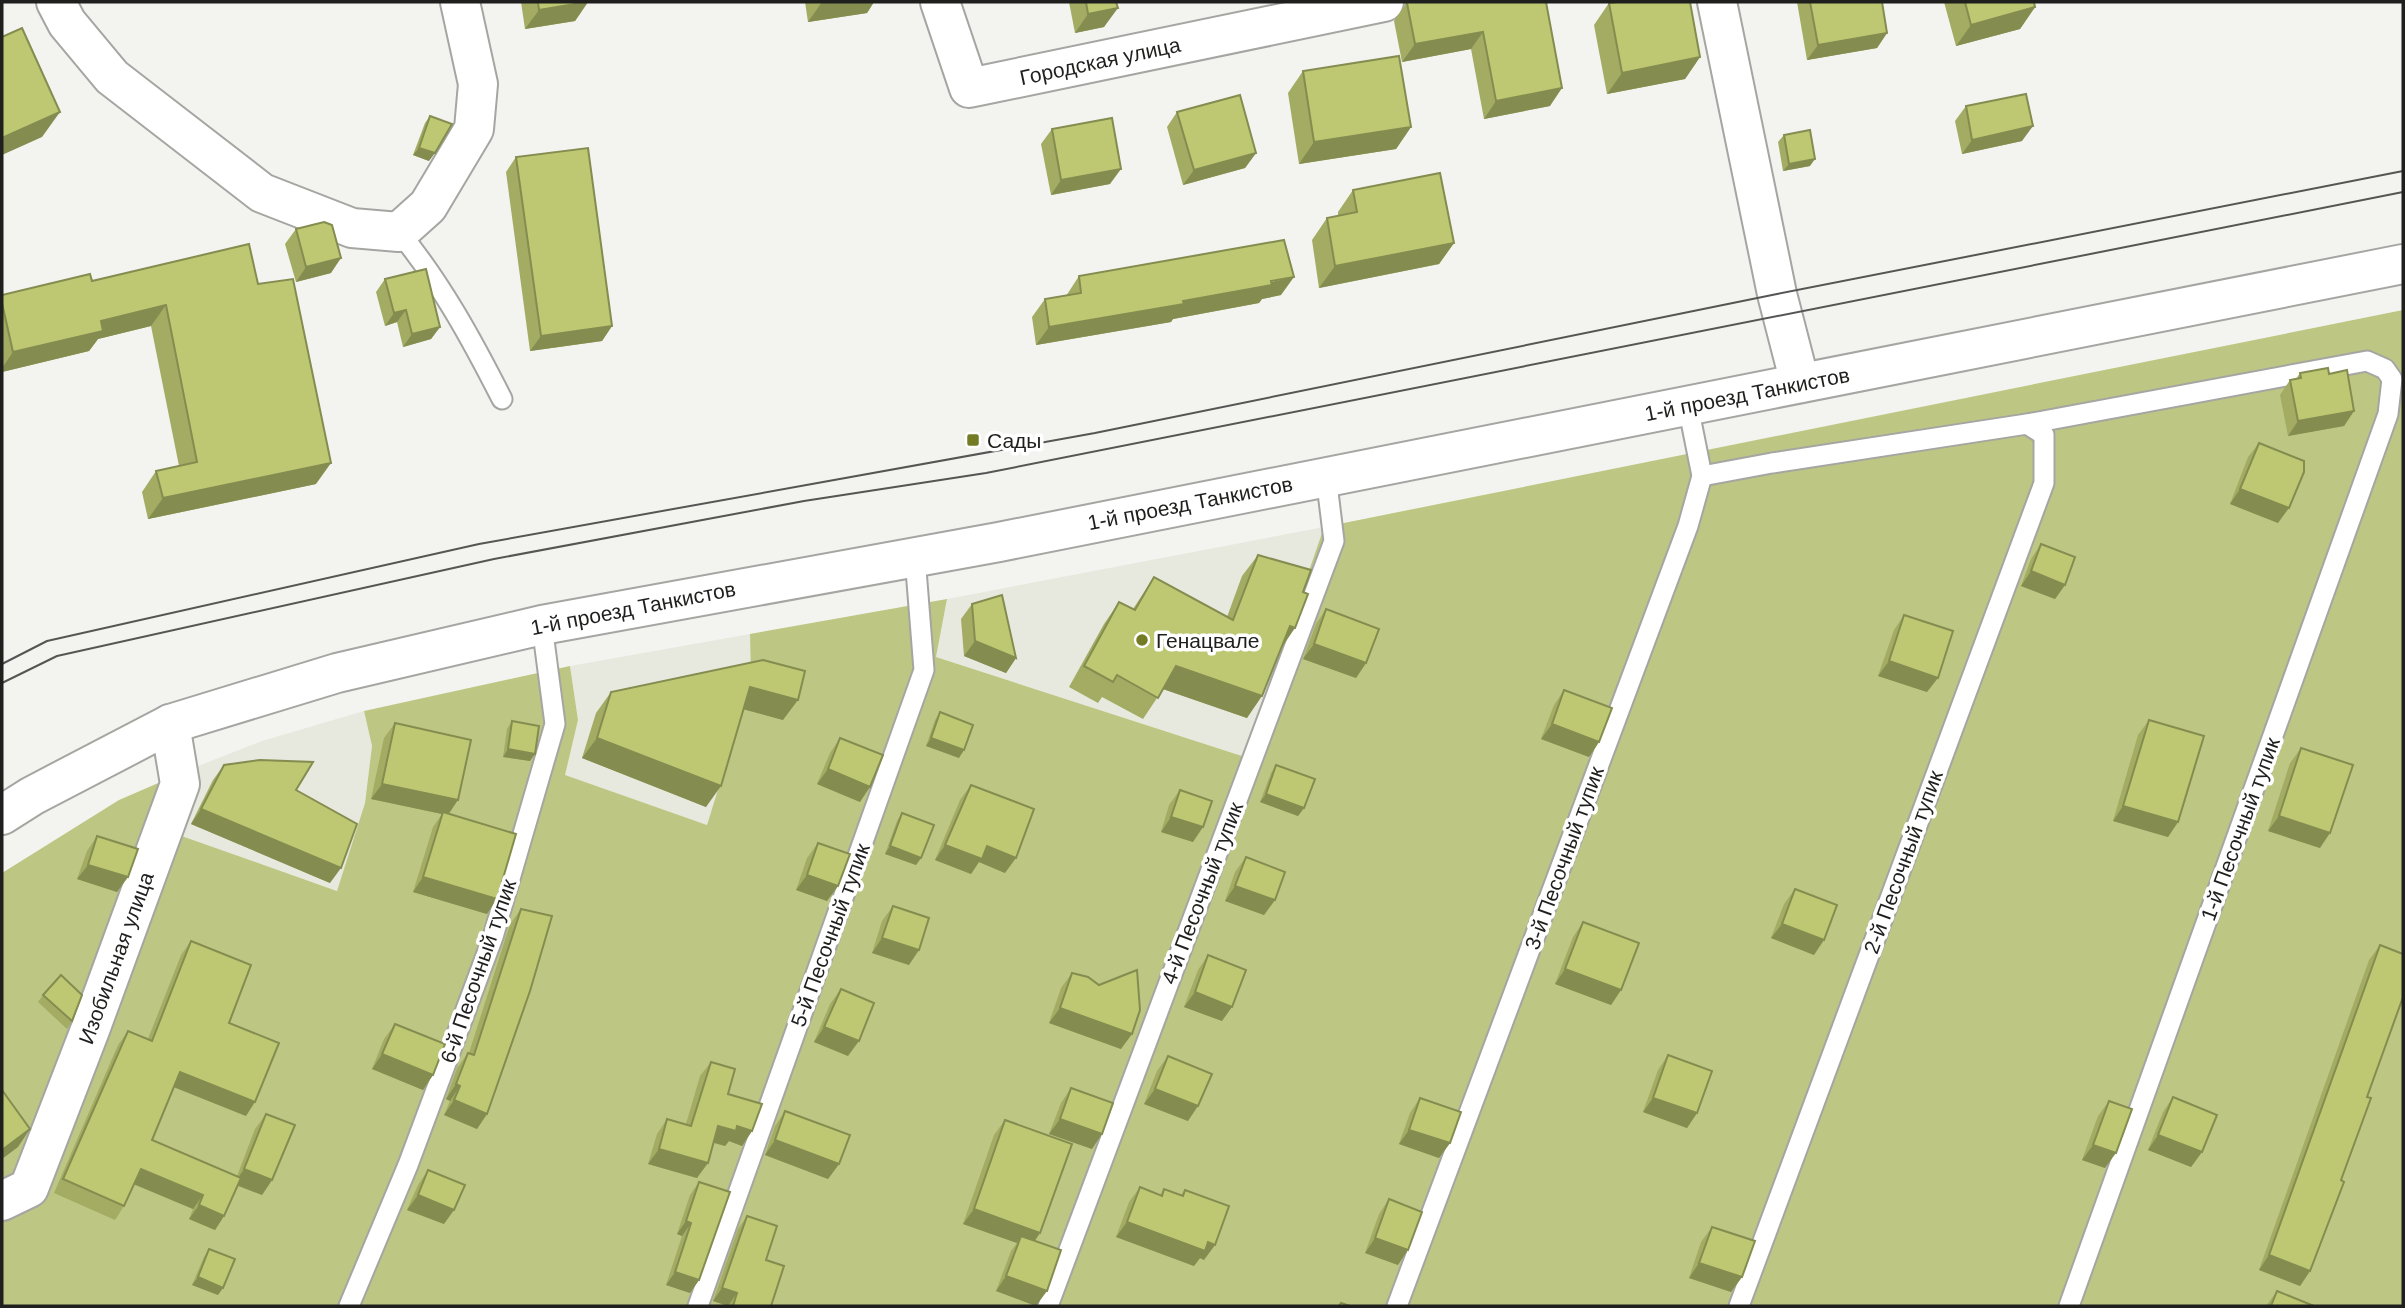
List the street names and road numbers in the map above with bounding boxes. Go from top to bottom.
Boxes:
street label: Городская улица [1018,33,1183,89]
street label: 1-й проезд Танкистов [1643,363,1851,425]
street label: 1-й проезд Танкистов [1086,472,1294,534]
street label: 1-й проезд Танкистов [529,577,737,639]
street label: 1-й Песочный тупик [2196,734,2284,924]
street label: 3-й Песочный тупик [1520,763,1608,953]
street label: 2-й Песочный тупик [1859,767,1947,957]
street label: 4-й Песочный тупик [1157,798,1248,987]
street label: 5-й Песочный тупик [786,840,874,1030]
street label: Изобильная улица [74,869,158,1047]
street label: 6-й Песочный тупик [436,875,521,1066]

